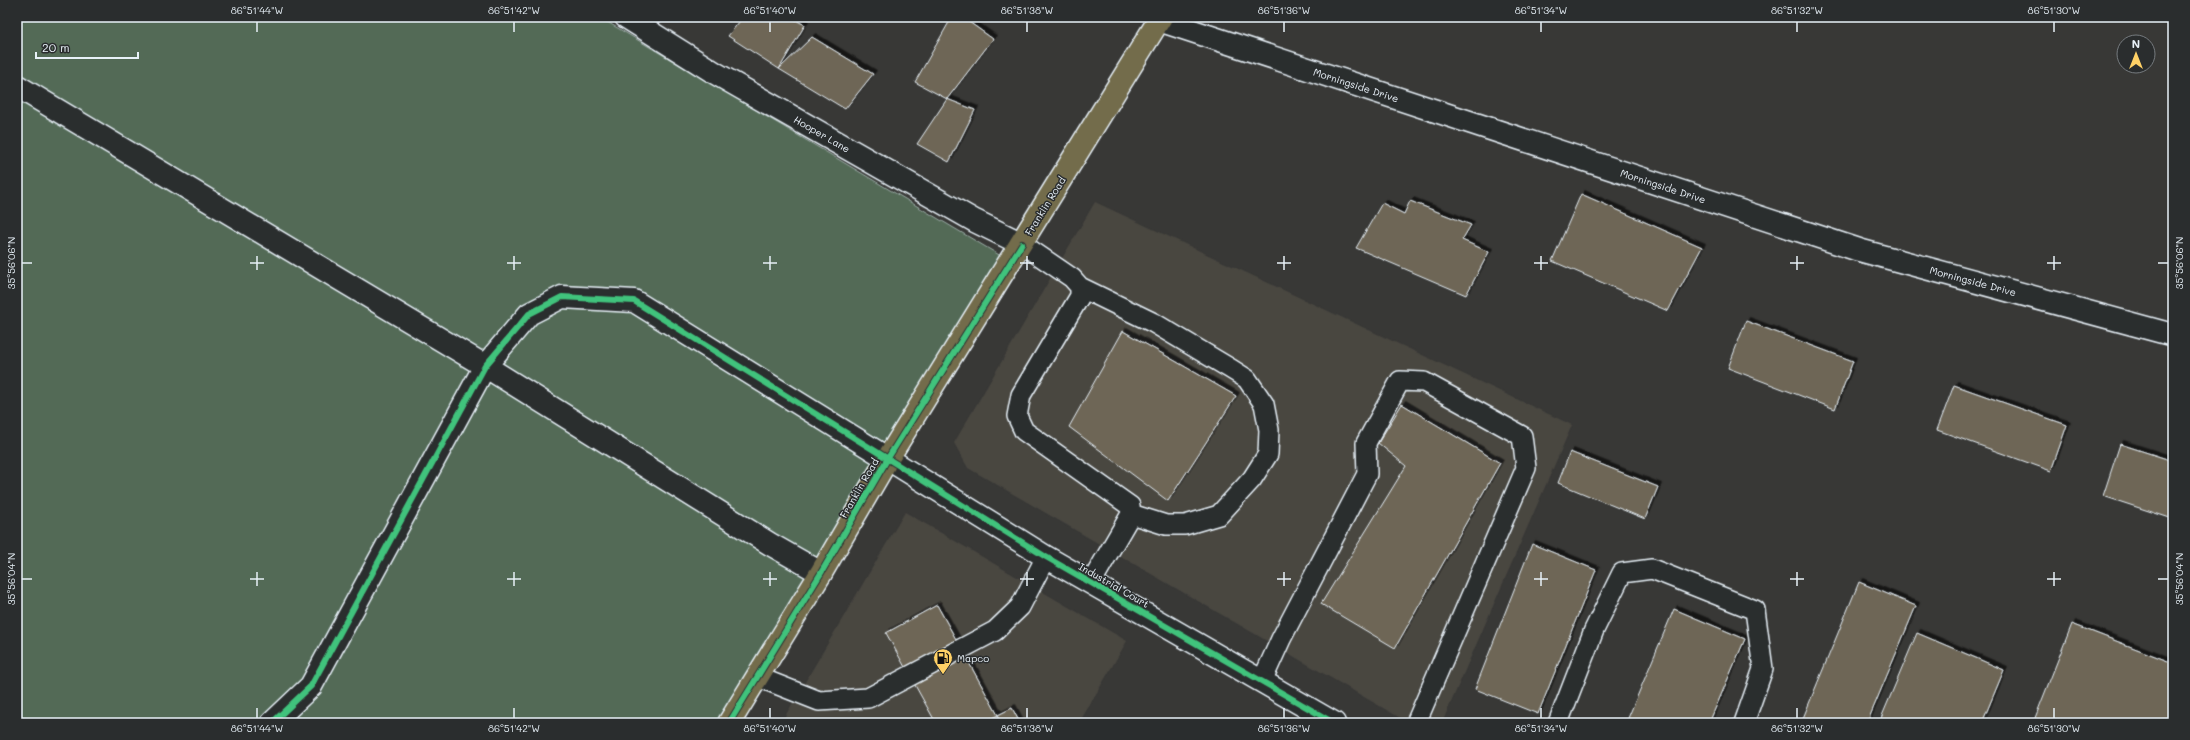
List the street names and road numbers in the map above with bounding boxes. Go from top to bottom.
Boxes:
street label: Morningside Drive [1312,65,1400,105]
street label: Hooper Lane [791,112,853,156]
street label: Morningside Drive [1619,166,1707,206]
street label: Franklin Road [1021,174,1069,238]
street label: Morningside Drive [1928,263,2018,299]
street label: Franklin Road [836,456,882,520]
street label: Industrial Court [1076,559,1152,611]

